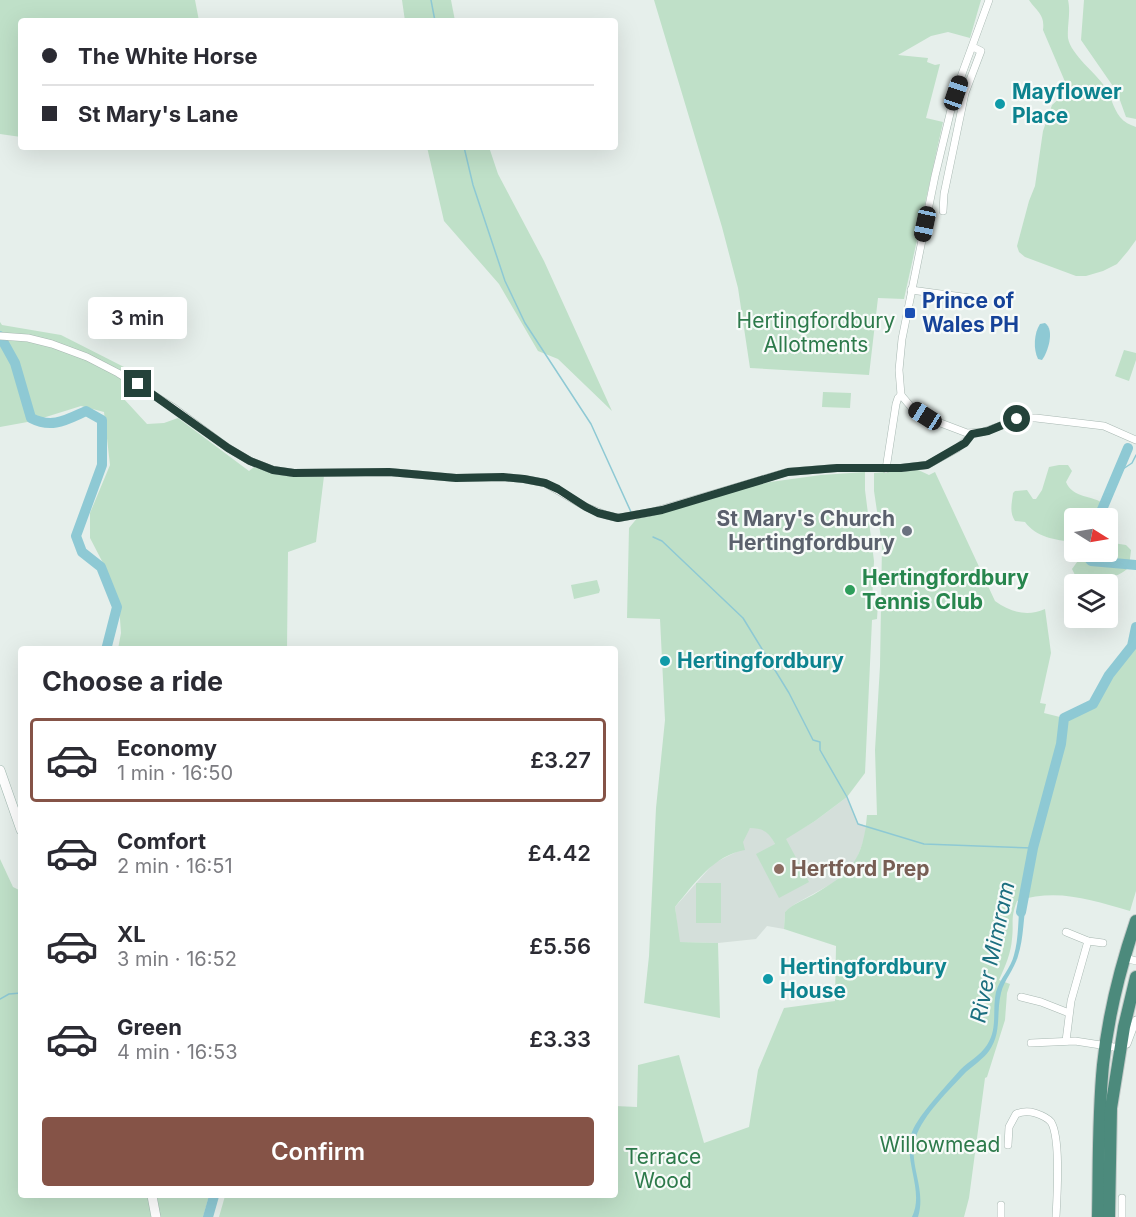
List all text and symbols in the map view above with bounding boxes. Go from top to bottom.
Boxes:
text: The White Horse [78,43,258,69]
car [942,73,970,113]
place label: Mayflower Place [1012,79,1122,128]
marker: Mayflower Place [993,97,1007,111]
text: St Mary's Lane [78,101,238,127]
car [912,205,938,243]
place label: Prince of Wales PH [922,288,1019,337]
callout: 3 min [88,297,188,339]
text: 3 min [111,306,164,330]
marker: Prince of Wales PH [903,306,917,320]
park label: Hertingfordbury Allotments [737,308,896,357]
route end [124,370,151,397]
car [905,399,945,433]
route start [1003,405,1030,432]
place label: St Mary's Church Hertingfordbury [716,506,895,555]
north arrow [1064,508,1118,562]
map controls [1064,508,1118,628]
marker: St Mary's Church Hertingfordbury [900,524,914,538]
place label: Hertingfordbury Tennis Club [862,565,1029,614]
button: layers [1064,574,1118,628]
marker: Hertingfordbury Tennis Club [843,583,857,597]
place label: Hertingfordbury [677,648,844,673]
marker: Hertingfordbury [658,654,672,668]
text: Choose a ride [42,665,223,698]
icon: car [45,733,99,787]
text: Economy [117,735,217,761]
text: £3.27 [530,747,591,773]
text: 1 min · 16:50 [117,761,233,785]
icon: car [45,826,99,880]
text: Comfort [117,828,206,854]
text: £4.42 [528,840,591,866]
text: 2 min · 16:51 [117,854,233,878]
place label: Hertford Prep [791,856,930,881]
marker: Hertford Prep [772,862,786,876]
water label: River Mimram [964,879,1020,1025]
icon: car [45,919,99,973]
text: XL [117,921,146,947]
text: £5.56 [529,933,591,959]
text: 3 min · 16:52 [117,947,237,971]
place label: Hertingfordbury House [780,954,947,1003]
marker: Hertingfordbury House [761,972,775,986]
icon: car [45,1012,99,1066]
text: Green [117,1014,182,1040]
text: £3.33 [529,1026,591,1052]
text: 4 min · 16:53 [117,1040,238,1064]
button: Confirm [42,1117,594,1186]
park label: Willowmead [880,1132,1000,1157]
park label: Terrace Wood [625,1144,701,1193]

